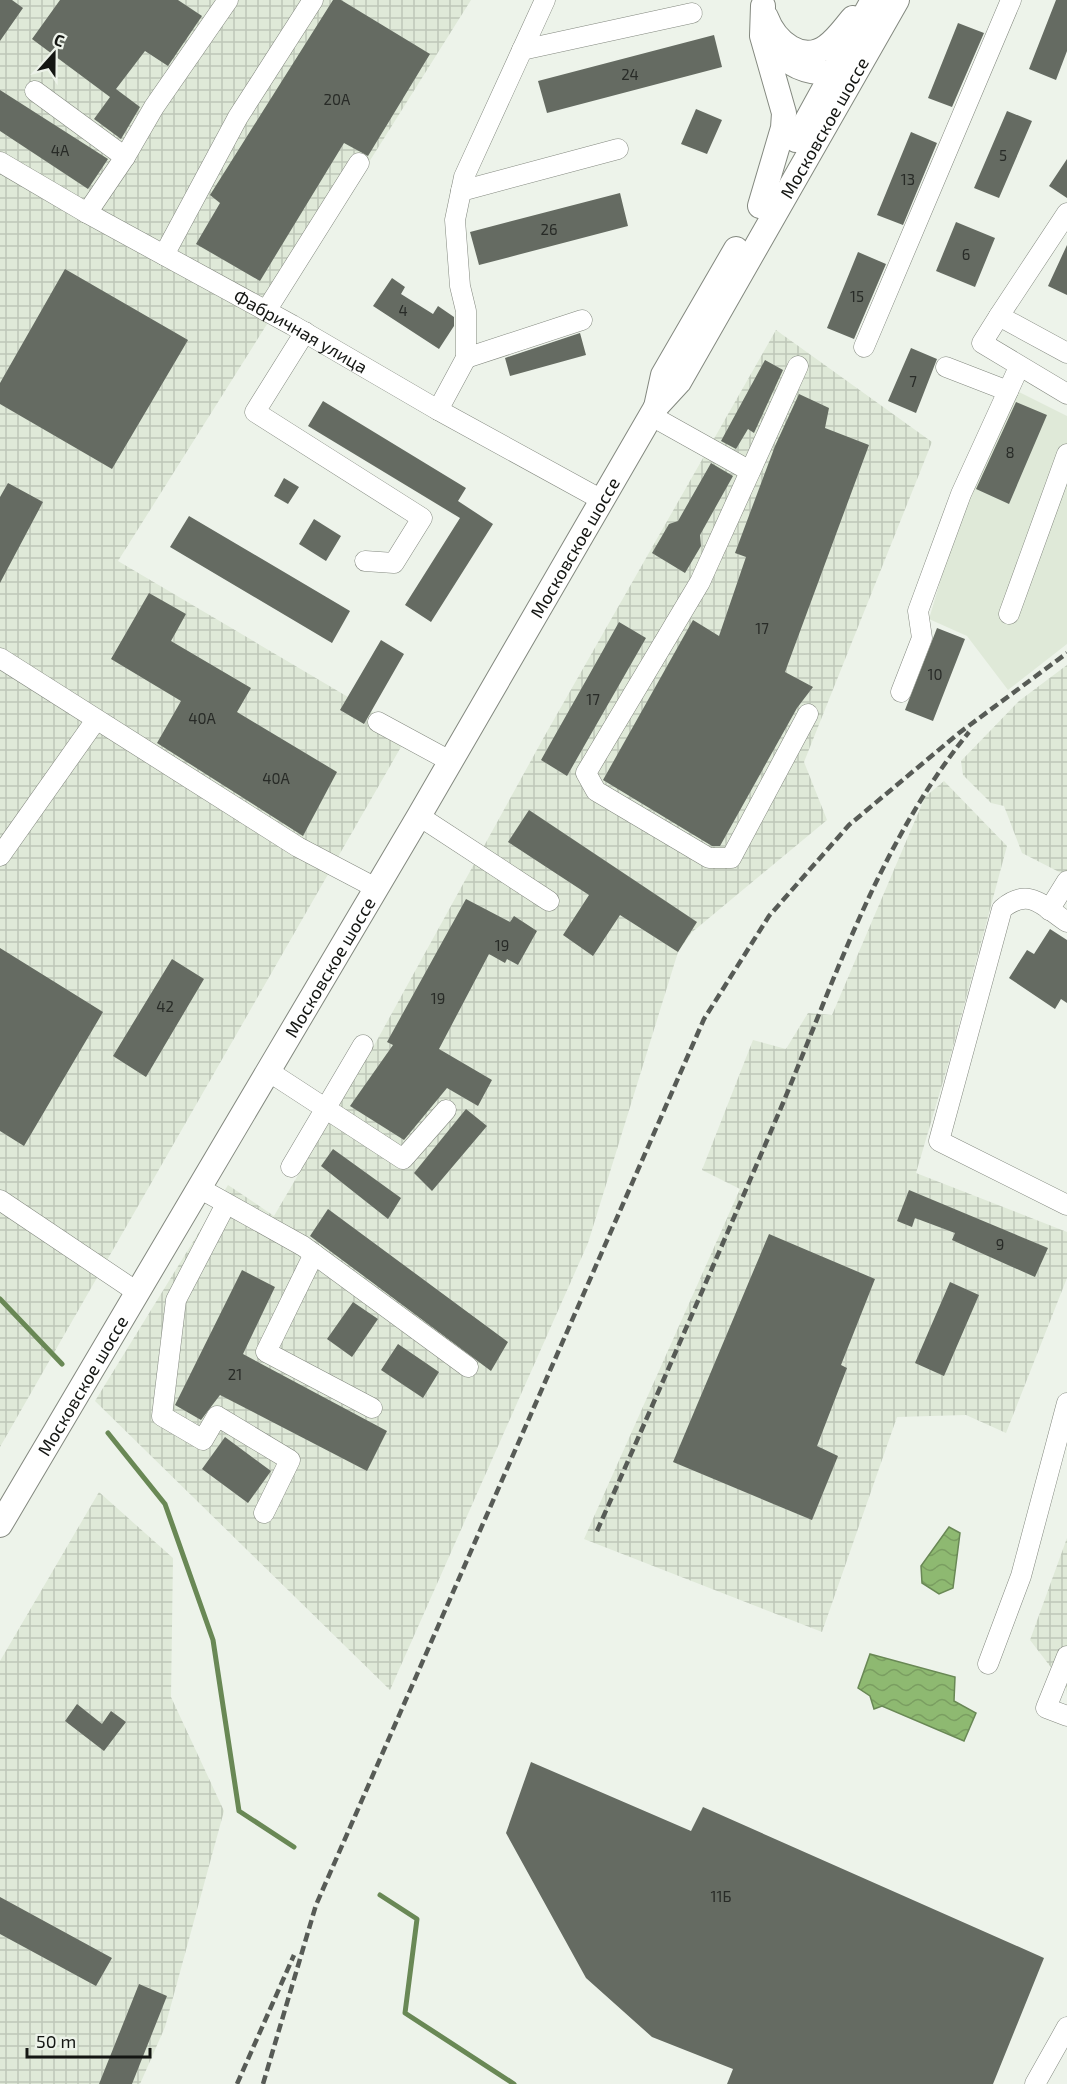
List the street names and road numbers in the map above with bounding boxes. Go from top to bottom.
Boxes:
street label: Московское шоссе [775,53,873,202]
street label: Фабричная улица [230,284,372,378]
street label: Московское шоссе [525,473,624,622]
street label: Московское шоссе [280,893,380,1041]
street label: Московское шоссе [32,1311,132,1460]

